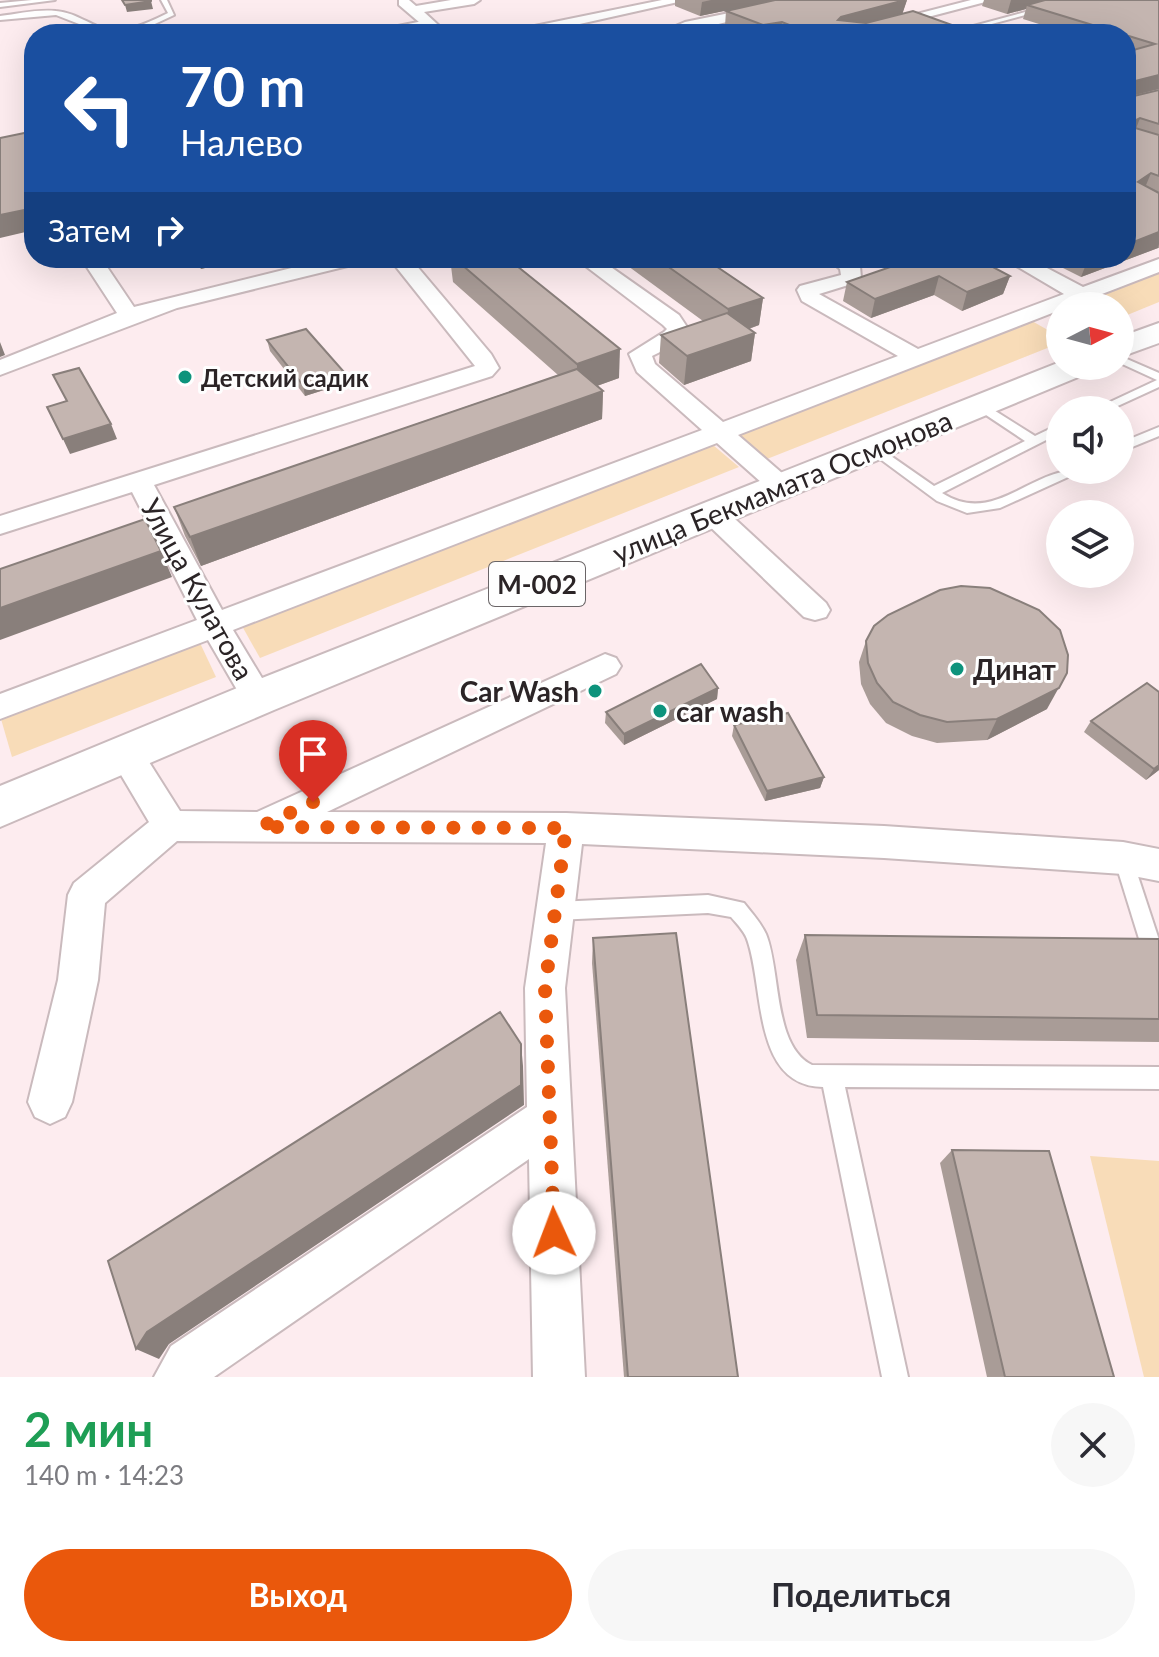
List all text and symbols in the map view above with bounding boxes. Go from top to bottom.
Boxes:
text: 70 m [180,52,305,119]
icon: left [48,56,152,160]
text: Налево [180,120,303,164]
icon: right [147,208,191,252]
text: Затем [48,212,131,248]
north arrow [1046,292,1134,380]
map controls [1046,292,1134,588]
place label: Детский садик [201,363,369,392]
marker: Детский садик [176,368,194,386]
button: sound [1046,396,1134,484]
street label: улица Бекмамата Осмонова [607,402,957,570]
street label: Улица Кулатова [134,492,262,686]
button: layers [1046,500,1134,588]
road number: M-002 [489,562,585,606]
place label: Динат [973,652,1057,686]
marker: Динат [948,660,966,678]
place label: Car Wash [460,674,579,708]
marker: Car Wash [586,682,604,700]
place label: car wash [676,694,784,728]
marker: car wash [651,702,669,720]
pin [279,720,347,802]
icon: arrive [291,732,335,776]
position arrow [512,1191,596,1275]
text: 2 мин [24,1400,153,1457]
button: close [1051,1403,1135,1487]
text: 140 m · 14:23 [24,1459,184,1491]
button: Выход [24,1549,572,1641]
button: Поделиться [588,1549,1135,1641]

